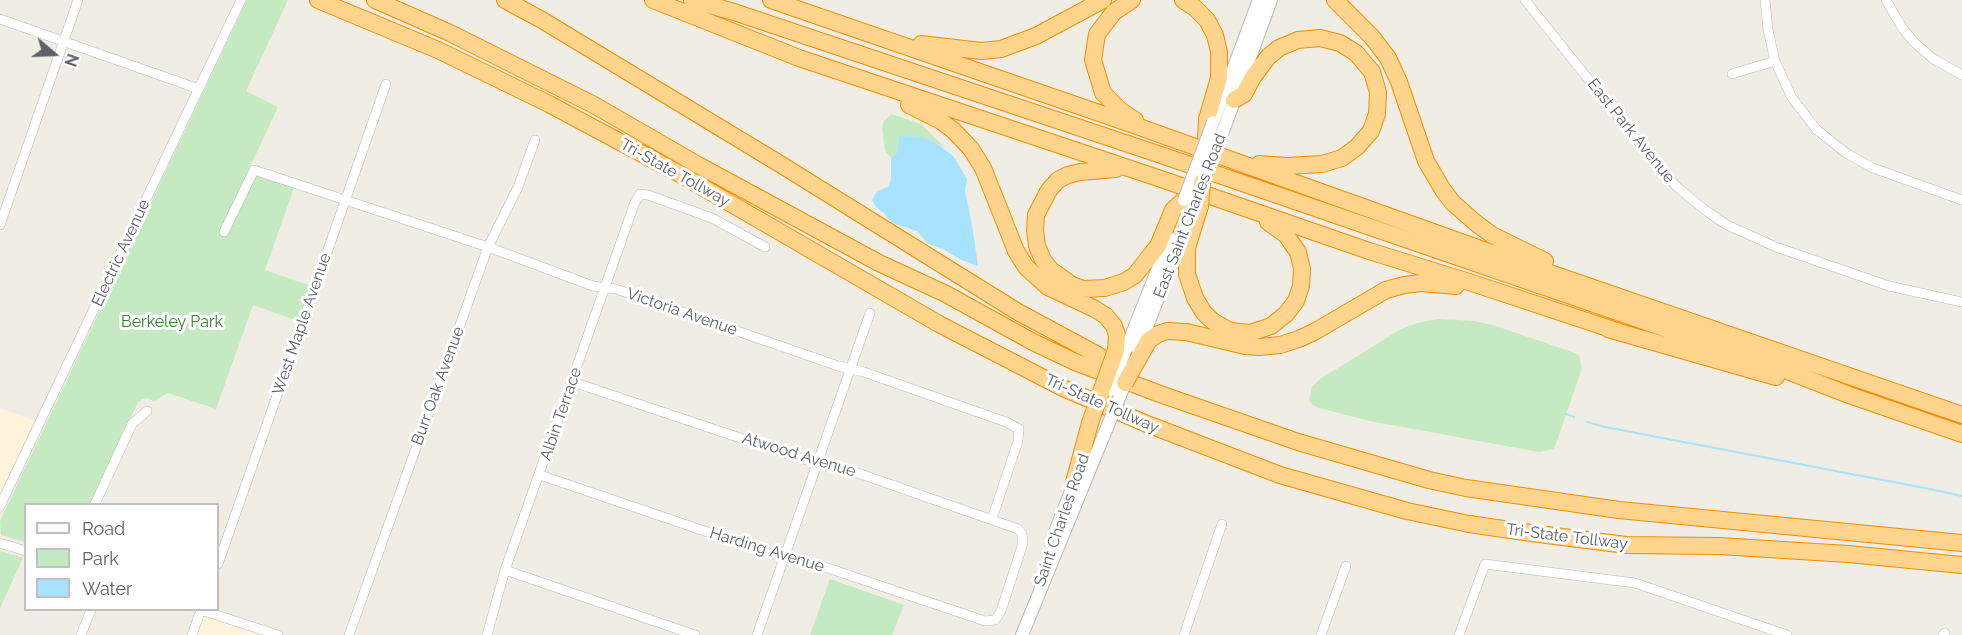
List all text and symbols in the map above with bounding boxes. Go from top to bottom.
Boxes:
north arrow [24,24,84,84]
text: N [61,51,82,69]
street label: East Park Avenue [1583,75,1679,187]
street label: East Saint Charles Road [1150,131,1230,301]
street label: Tri-State Tollway [617,135,733,211]
street label: Electric Avenue [88,196,154,310]
street label: West Maple Avenue [269,251,335,397]
street label: Victoria Avenue [624,284,740,340]
park label: Berkeley Park [121,312,223,332]
street label: Burr Oak Avenue [408,324,468,448]
street label: Albin Terrace [536,365,586,463]
street label: Tri-State Tollway [1042,370,1162,438]
street label: Atwood Avenue [740,429,858,481]
street label: Saint Charles Road [1030,451,1094,589]
legend [24,503,219,611]
text: Road [82,518,125,539]
street label: Tri-State Tollway [1505,520,1629,554]
street label: Harding Avenue [707,523,827,577]
text: Park [82,548,119,569]
text: Water [82,578,132,599]

